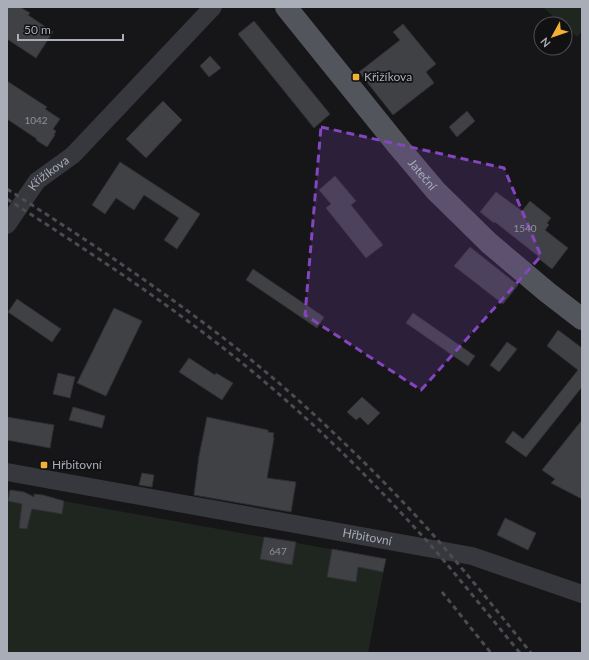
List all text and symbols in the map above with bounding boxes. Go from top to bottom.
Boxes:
scale bar [18,16,123,42]
north arrow [533,16,573,56]
text: 50 m [24,22,51,37]
text: N [537,35,553,50]
place label: Křižíkova [364,69,412,84]
marker: Křižíkova [351,72,361,82]
house number: 1042 [24,114,48,126]
street label: Křižíkova [25,152,72,193]
street label: Jateční [405,155,441,194]
house number: 1540 [513,222,537,234]
place label: Hřbitovní [52,457,103,472]
marker: Hřbitovní [39,460,49,470]
street label: Hřbitovní [341,525,394,549]
house number: 647 [269,545,287,557]

